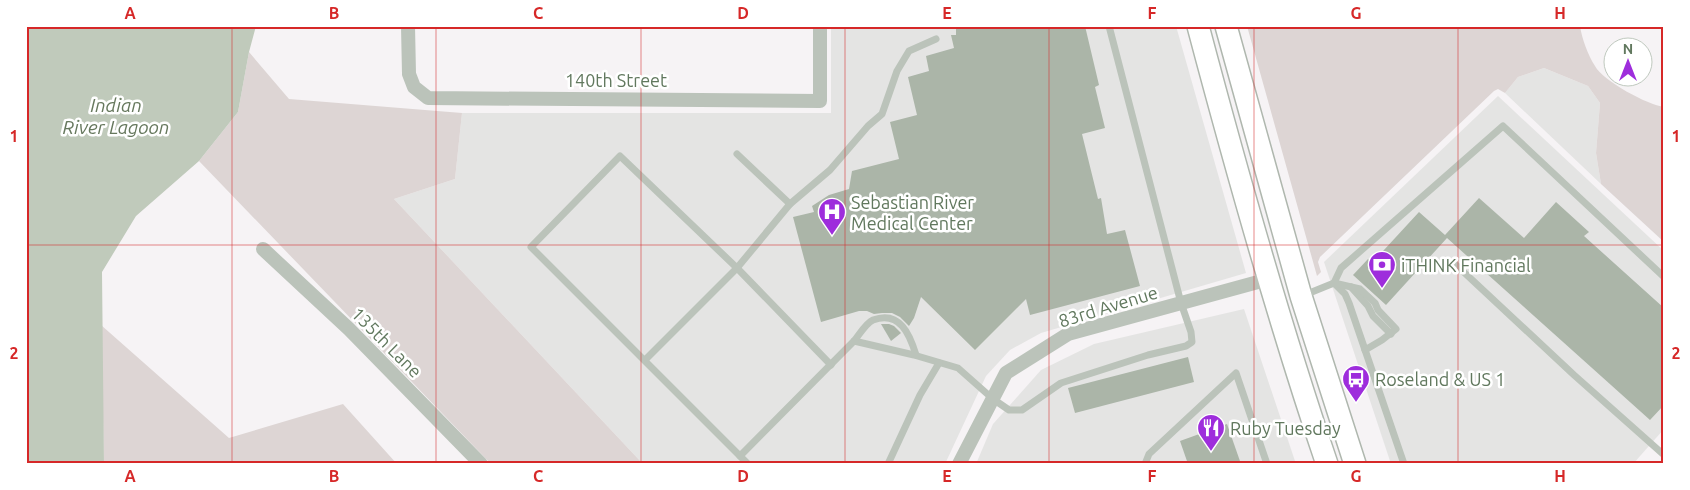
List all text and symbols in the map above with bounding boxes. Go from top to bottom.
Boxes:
text: A [124,4,136,22]
text: B [329,4,339,22]
text: C [533,4,543,22]
text: D [737,4,749,22]
text: E [942,4,952,22]
text: F [1148,4,1157,22]
text: G [1350,4,1362,22]
text: H [1554,4,1566,22]
north arrow [1602,38,1652,88]
text: N [1623,41,1633,57]
street label: 140th Street [565,70,667,90]
water label: Indian River Lagoon [63,94,169,138]
text: 1 [9,127,19,145]
text: 1 [1671,127,1681,145]
place label: Sebastian River Medical Center [851,192,974,233]
hospital icon: Sebastian River Medical Center [817,197,847,236]
bank icon: iTHINK Financial [1367,250,1397,289]
place label: iTHINK Financial [1401,255,1531,275]
street label: 83rd Avenue [1056,281,1160,331]
street label: 135th Lane [348,303,426,381]
text: 2 [9,344,19,362]
text: 2 [1671,344,1681,362]
bus stop icon: Roseland & US 1 [1341,364,1371,403]
place label: Roseland & US 1 [1375,369,1505,389]
restaurant icon: Ruby Tuesday [1196,413,1226,452]
place label: Ruby Tuesday [1230,418,1341,438]
text: A [124,467,136,485]
text: B [329,467,339,485]
text: C [533,467,543,485]
text: D [737,467,749,485]
text: E [942,467,952,485]
text: F [1148,467,1157,485]
text: G [1350,467,1362,485]
text: H [1554,467,1566,485]

